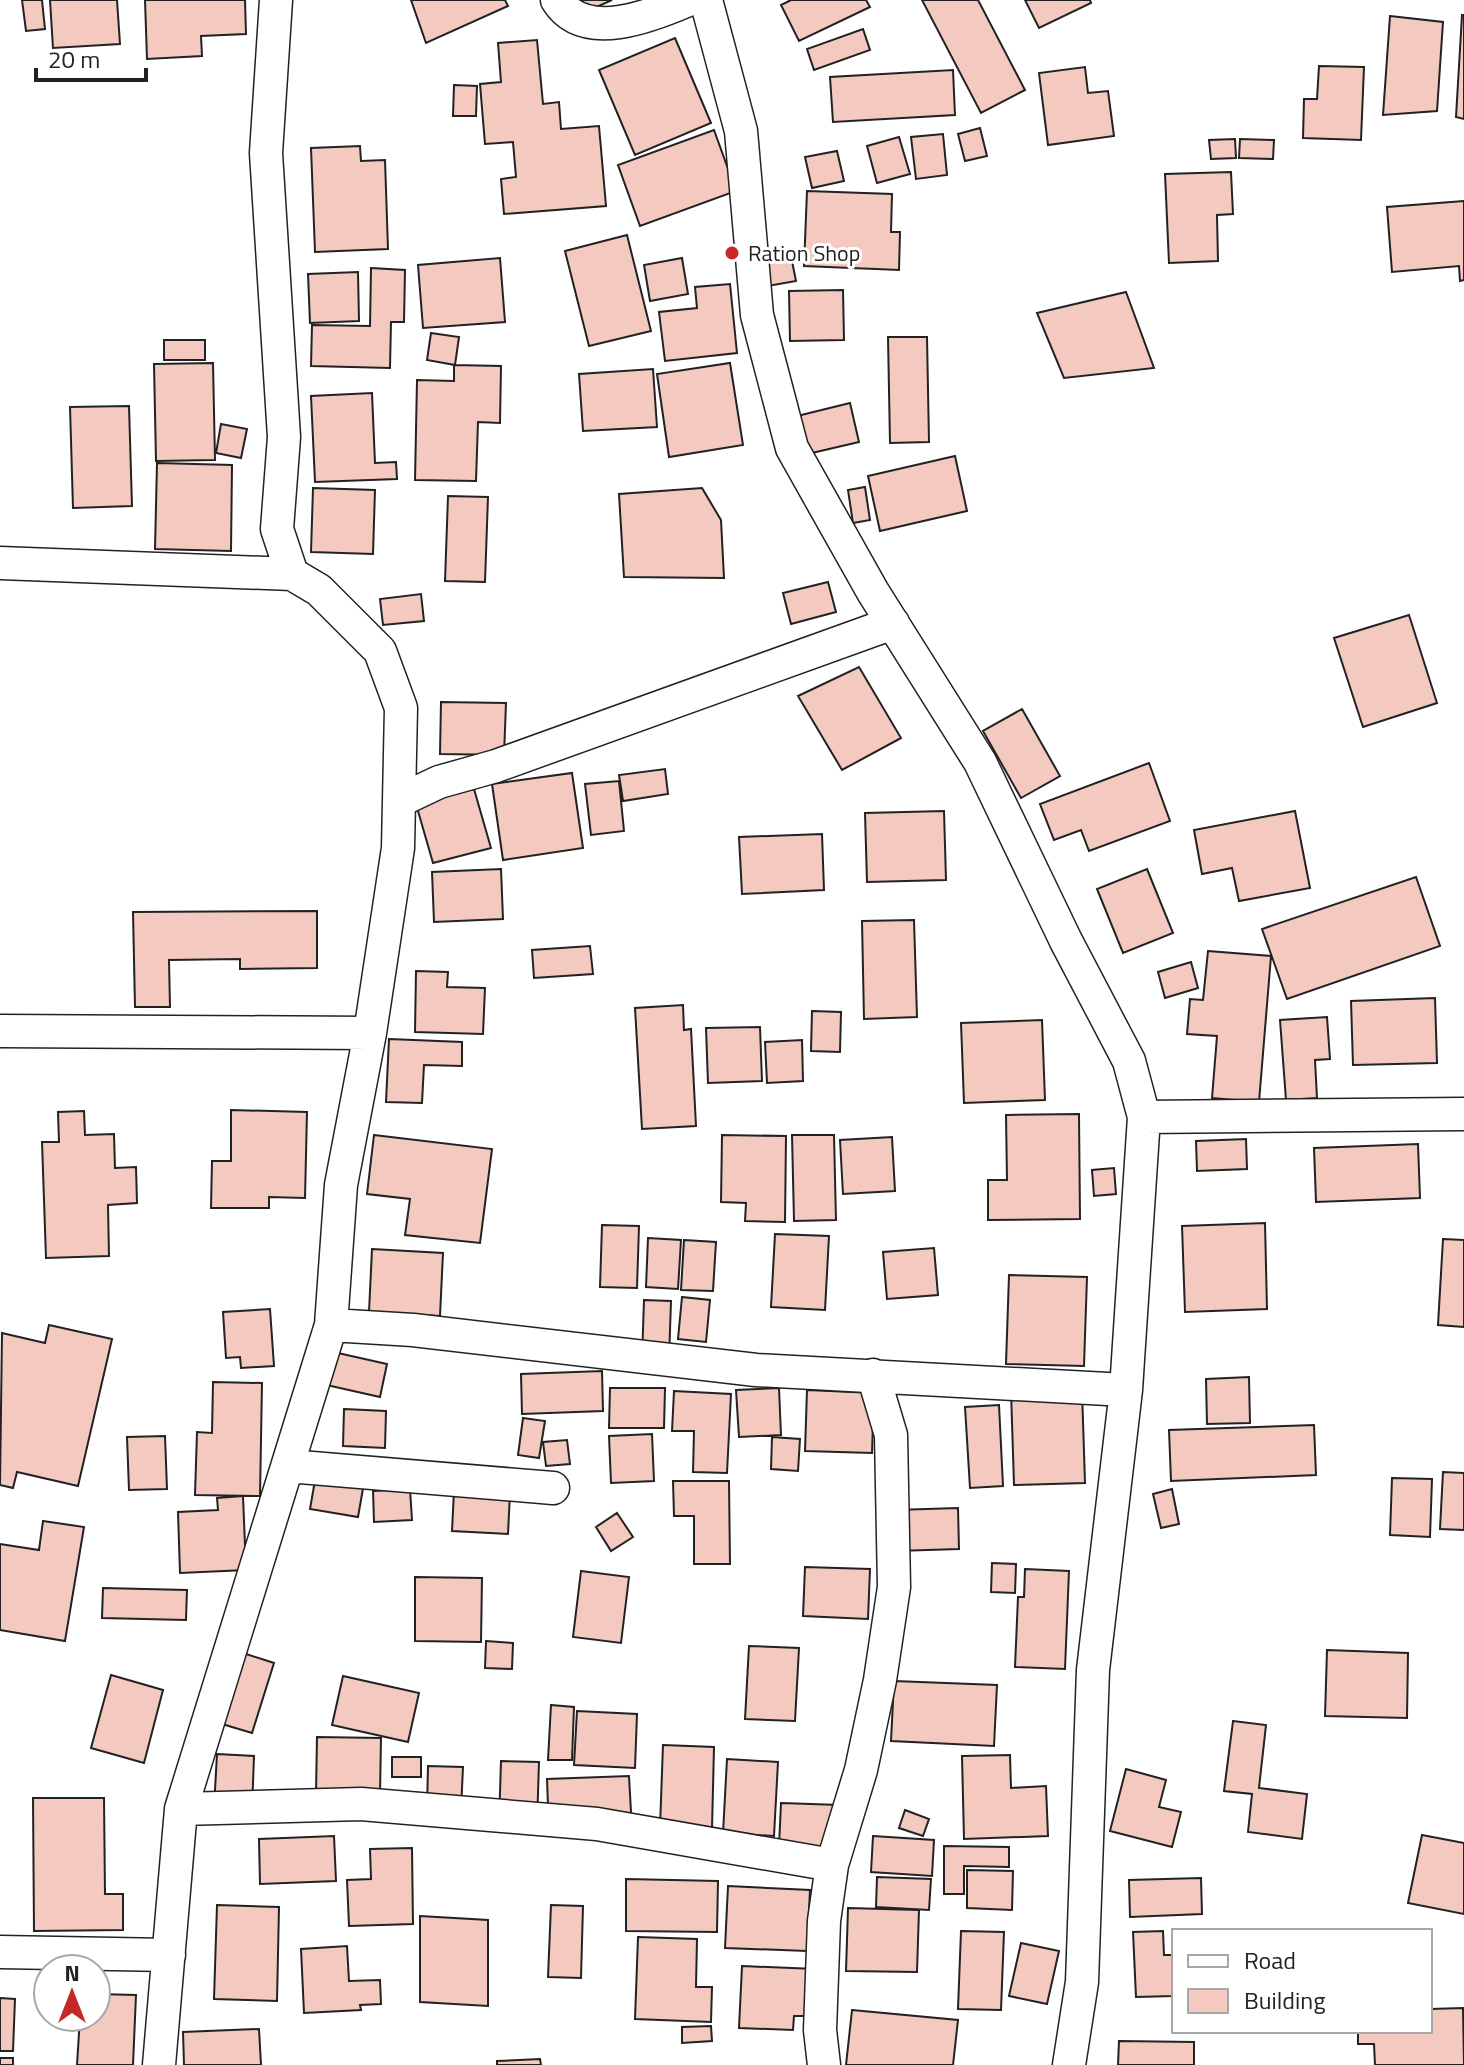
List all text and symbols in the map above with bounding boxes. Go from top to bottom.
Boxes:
scale bar [36,32,146,82]
text: 20 m [48,41,100,77]
place label: Ration Shop [748,236,860,270]
marker: Ration Shop [723,244,741,262]
legend [1172,1929,1432,2033]
text: Road [1244,1942,1296,1978]
north arrow [32,1953,112,2033]
text: N [64,1956,80,1990]
text: Building [1244,1982,1326,2018]

